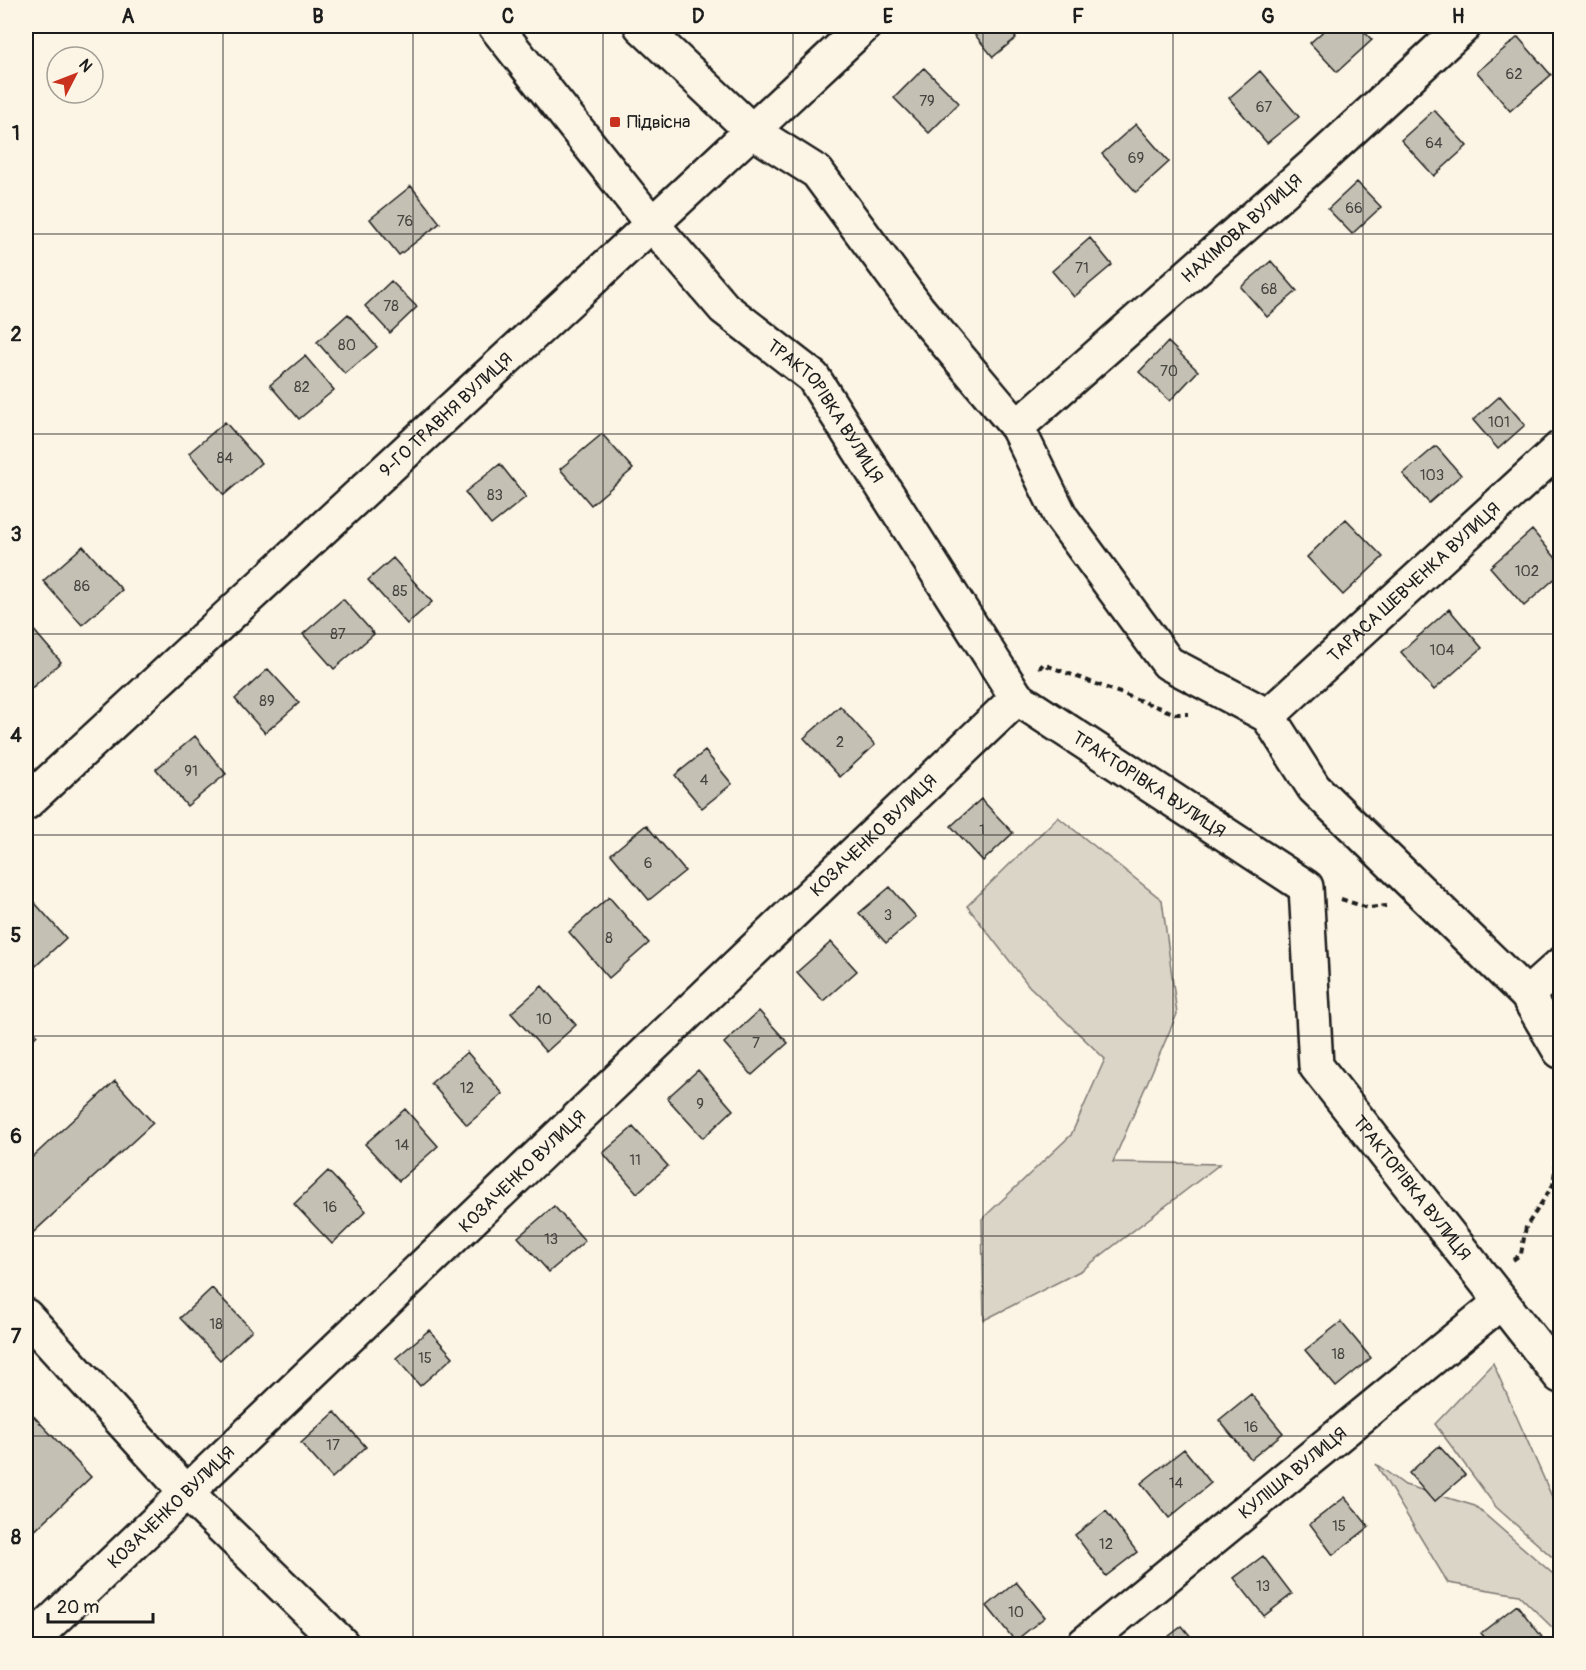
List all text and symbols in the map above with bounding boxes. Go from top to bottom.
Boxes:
text: A [122,4,135,29]
text: B [312,4,324,29]
text: C [502,4,514,29]
text: D [692,4,705,29]
text: E [883,4,894,29]
text: F [1072,4,1084,29]
text: G [1261,4,1275,29]
text: H [1452,4,1465,29]
north arrow [45,45,105,105]
text: N [74,55,97,76]
house number: 62 [1505,65,1523,84]
house number: 79 [919,92,935,111]
house number: 67 [1256,98,1272,117]
place label: Підвісна [627,111,690,134]
marker: Підвісна [608,115,622,129]
text: 1 [12,121,20,146]
house number: 64 [1425,134,1443,153]
house number: 69 [1128,149,1144,168]
street label: НАХІМОВА ВУЛИЦЯ [1177,169,1307,288]
house number: 66 [1345,199,1363,218]
house number: 76 [397,212,413,231]
house number: 71 [1075,259,1089,278]
house number: 68 [1261,280,1278,299]
house number: 78 [383,297,399,316]
text: 2 [10,322,22,347]
street label: ТРАКТОРІВКА ВУЛИЦЯ [762,334,888,488]
house number: 80 [338,336,356,355]
street label: 9-ГО ТРАВНЯ ВУЛИЦЯ [375,348,518,482]
house number: 70 [1160,362,1178,381]
house number: 82 [294,378,310,397]
house number: 101 [1488,413,1510,432]
house number: 84 [217,449,233,468]
house number: 103 [1420,466,1444,485]
house number: 83 [487,486,503,505]
street label: ТАРАСА ШЕВЧЕНКА ВУЛИЦЯ [1323,497,1506,668]
text: 3 [10,522,22,547]
house number: 102 [1515,562,1539,581]
house number: 86 [74,577,90,596]
house number: 85 [392,582,408,601]
house number: 87 [330,625,346,644]
house number: 104 [1430,641,1455,660]
house number: 89 [259,692,275,711]
text: 4 [10,723,22,748]
street label: ТРАКТОРІВКА ВУЛИЦЯ [1068,726,1230,843]
house number: 2 [836,733,844,752]
house number: 91 [184,762,198,781]
street label: КОЗАЧЕНКО ВУЛИЦЯ [805,769,942,902]
house number: 4 [700,771,709,790]
house number: 1 [979,821,985,840]
house number: 6 [644,854,652,873]
house number: 3 [884,906,892,925]
text: 5 [11,923,22,948]
house number: 8 [605,929,613,948]
house number: 10 [536,1010,552,1029]
house number: 7 [752,1034,760,1053]
house number: 12 [460,1079,474,1098]
house number: 9 [696,1095,704,1114]
street label: КОЗАЧЕНКО ВУЛИЦЯ [454,1105,591,1238]
street label: ТРАКТОРІВКА ВУЛИЦЯ [1347,1111,1476,1265]
text: 6 [10,1124,22,1149]
house number: 14 [395,1136,410,1155]
house number: 11 [629,1151,641,1170]
house number: 16 [323,1198,337,1217]
house number: 13 [544,1230,558,1249]
house number: 18 [209,1315,223,1334]
text: 7 [11,1324,22,1349]
house number: 18 [1331,1345,1345,1364]
house number: 15 [418,1349,432,1368]
house number: 16 [1244,1418,1258,1437]
street label: КУЛІША ВУЛИЦЯ [1234,1422,1352,1524]
house number: 17 [326,1436,340,1455]
street label: КОЗАЧЕНКО ВУЛИЦЯ [103,1441,240,1574]
house number: 14 [1169,1474,1184,1493]
house number: 15 [1332,1517,1346,1536]
text: 8 [11,1525,21,1550]
house number: 12 [1099,1535,1113,1554]
house number: 13 [1256,1577,1270,1596]
scale bar [48,1586,153,1624]
text: 20 m [57,1596,99,1619]
house number: 10 [1008,1603,1024,1622]

